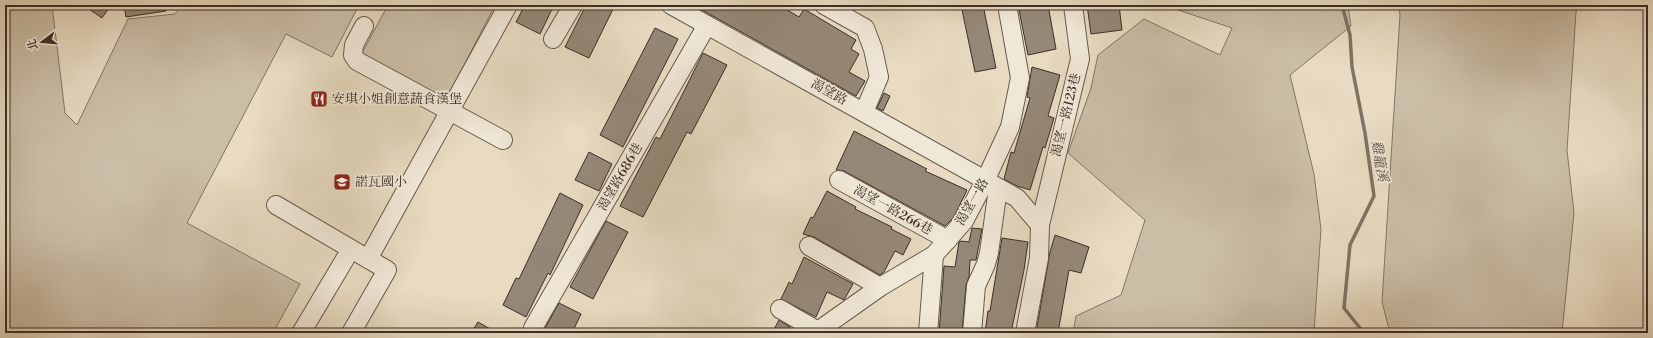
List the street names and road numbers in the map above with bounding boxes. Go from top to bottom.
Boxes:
street label: 渴望一路123巷 [1048,72,1084,158]
street label: 渴望路 [808,76,850,108]
street label: 渴望路686巷 [594,140,646,214]
street label: 渴望一路 [952,175,992,229]
street label: 渴望一路266巷 [851,182,935,238]

